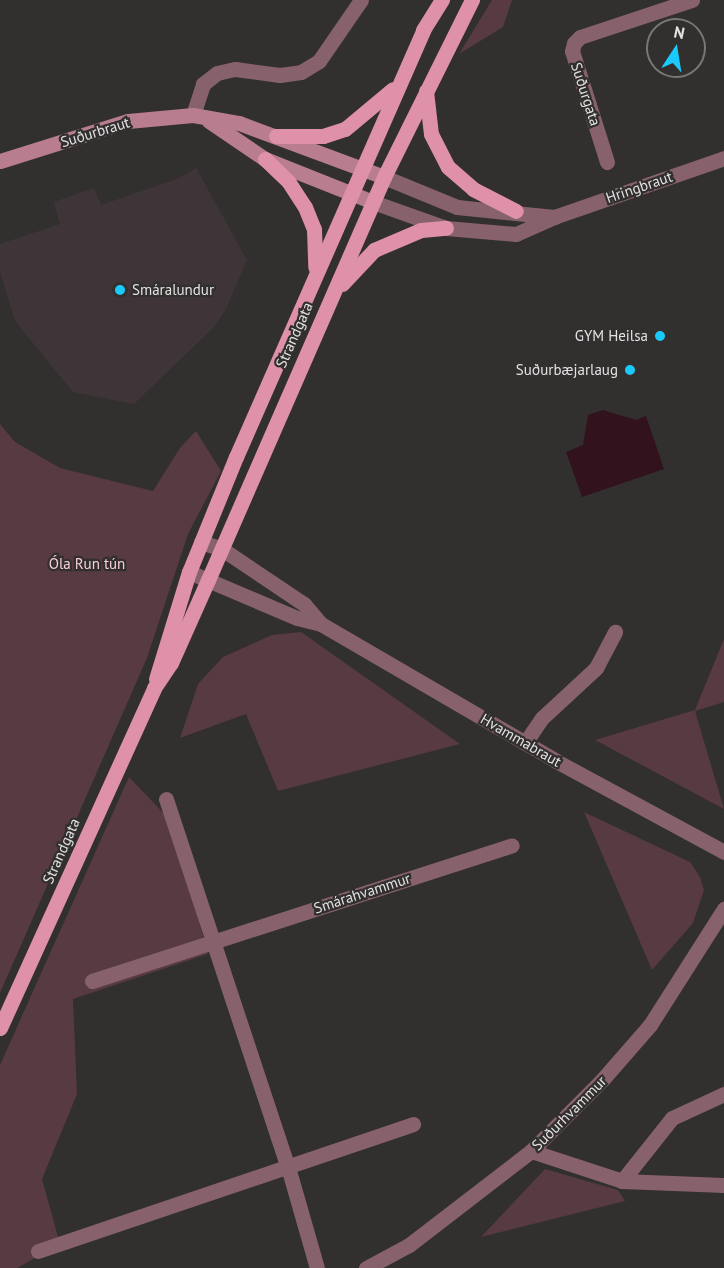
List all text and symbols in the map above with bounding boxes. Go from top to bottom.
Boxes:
north arrow [646,18,706,78]
text: N [672,21,687,43]
street label: Suðurgata [567,60,605,128]
street label: Suðurbraut [58,113,132,151]
street label: Hringbraut [603,167,675,207]
place label: Smáralundur [132,281,214,299]
marker: Smáralundur [113,283,127,297]
street label: Strandgata [272,299,316,371]
place label: GYM Heilsa [575,327,648,345]
marker: GYM Heilsa [653,329,667,343]
place label: Suðurbæjarlaug [516,361,618,379]
marker: Suðurbæjarlaug [623,363,637,377]
park label: Óla Run tún [49,555,125,573]
street label: Hvammabraut [477,710,565,770]
street label: Strandgata [39,815,83,887]
street label: Smárahvammur [311,869,413,917]
street label: Suðurhvammur [528,1072,610,1154]

